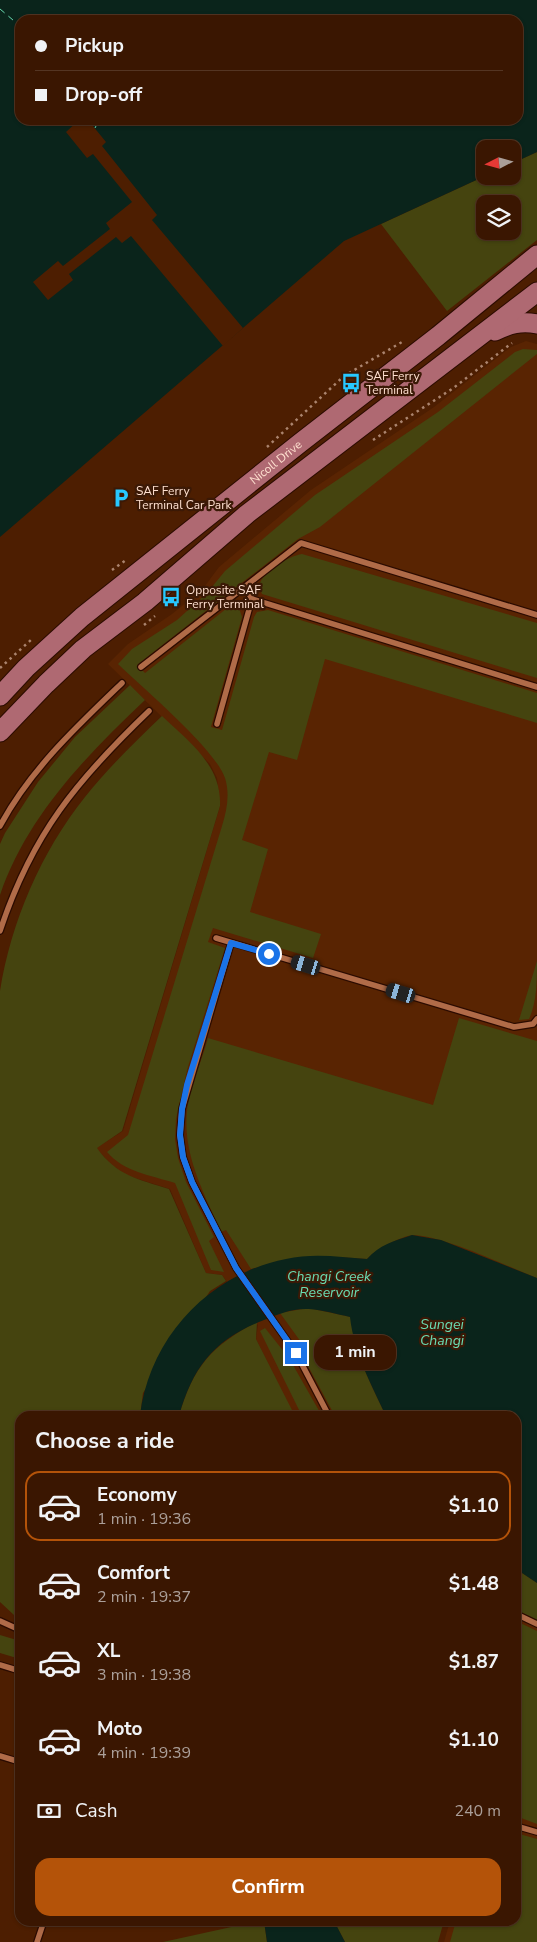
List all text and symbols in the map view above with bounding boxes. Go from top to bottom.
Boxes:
text: Pickup [65,33,124,59]
text: Drop-off [65,82,142,108]
north arrow [476,140,521,185]
map controls [476,140,521,240]
button: layers [476,195,521,240]
place label: SAF Ferry Terminal [366,368,420,398]
bus stop icon: SAF Ferry Terminal [340,372,362,394]
street label: Nicoll Drive [246,437,305,488]
place label: SAF Ferry Terminal Car Park [136,483,232,513]
parking icon: SAF Ferry Terminal Car Park [110,487,132,509]
place label: Opposite SAF Ferry Terminal [186,582,264,612]
bus stop icon: Opposite SAF Ferry Terminal [160,586,182,608]
route start [258,943,280,965]
car [289,953,322,977]
car [384,981,417,1005]
water label: Changi Creek Reservoir [287,1267,372,1302]
water label: Sungei Changi [420,1315,465,1350]
callout: 1 min [314,1336,396,1370]
text: 1 min [334,1341,376,1363]
route end [285,1342,307,1364]
text: Choose a ride [35,1426,174,1456]
text: Economy [97,1482,177,1508]
icon: car [37,1484,82,1529]
text: $1.10 [449,1493,499,1519]
text: 1 min · 19:36 [97,1508,191,1530]
text: Comfort [97,1560,170,1586]
icon: car [37,1562,82,1607]
text: $1.48 [449,1571,499,1597]
text: 2 min · 19:37 [97,1586,191,1608]
text: XL [97,1638,120,1664]
icon: car [37,1640,82,1685]
text: $1.87 [449,1649,499,1675]
text: 3 min · 19:38 [97,1664,191,1686]
text: Moto [97,1716,143,1742]
icon: car [37,1718,82,1763]
text: $1.10 [449,1727,499,1753]
text: 4 min · 19:39 [97,1742,191,1764]
icon: cash [35,1797,63,1825]
text: Cash [75,1798,117,1824]
text: 240 m [454,1800,501,1822]
button: Confirm [35,1858,501,1916]

